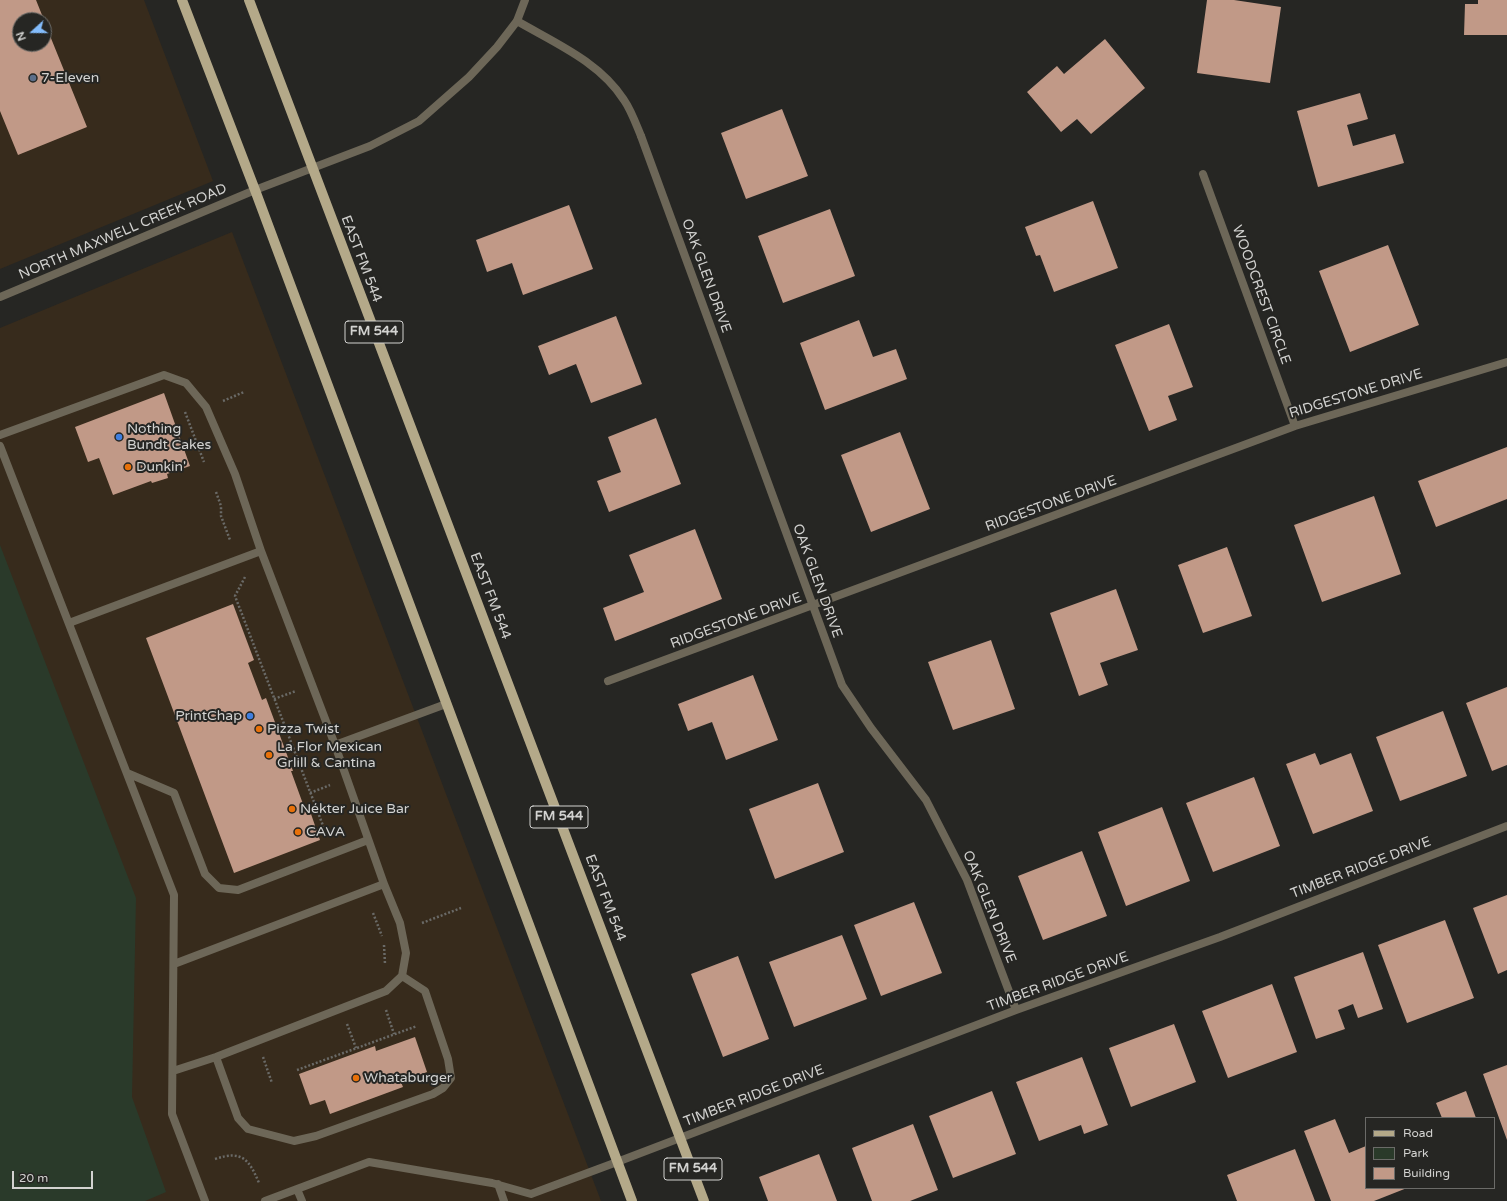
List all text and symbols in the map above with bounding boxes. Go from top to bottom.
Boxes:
north arrow [12,12,52,52]
text: N [14,30,29,43]
place label: 7-Eleven [41,70,99,86]
marker: 7-Eleven [28,73,38,83]
street label: NORTH MAXWELL CREEK ROAD [16,180,230,284]
street label: EAST FM 544 [337,213,385,305]
street label: OAK GLEN DRIVE [678,217,734,335]
street label: WOODCREST CIRCLE [1228,223,1294,367]
road number: FM 544 [345,321,403,343]
street label: RIDGESTONE DRIVE [1287,366,1425,422]
place label: Nothing Bundt Cakes [127,421,211,454]
marker: Nothing Bundt Cakes [114,432,124,442]
place label: Dunkin' [136,459,186,475]
marker: Dunkin' [123,462,133,472]
street label: RIDGESTONE DRIVE [983,472,1119,536]
street label: OAK GLEN DRIVE [789,522,845,640]
street label: EAST FM 544 [466,550,514,642]
street label: RIDGESTONE DRIVE [668,589,804,653]
place label: PrintChap [175,708,242,724]
marker: PrintChap [245,711,255,721]
place label: Pizza Twist [267,721,339,737]
marker: Pizza Twist [254,724,264,734]
place label: La Flor Mexican Grlill & Cantina [277,739,382,772]
marker: La Flor Mexican Grlill & Cantina [264,750,274,760]
place label: Nékter Juice Bar [300,801,409,817]
marker: Nékter Juice Bar [287,804,297,814]
road number: FM 544 [530,806,588,828]
place label: CAVA [306,824,345,840]
marker: CAVA [293,827,303,837]
street label: TIMBER RIDGE DRIVE [1288,833,1434,903]
street label: OAK GLEN DRIVE [959,848,1019,966]
street label: EAST FM 544 [581,852,629,944]
street label: TIMBER RIDGE DRIVE [985,949,1131,1015]
street label: TIMBER RIDGE DRIVE [681,1061,827,1131]
place label: Whataburger [364,1070,452,1086]
marker: Whataburger [351,1073,361,1083]
legend [1365,1117,1495,1189]
text: Road [1403,1126,1433,1140]
text: Park [1403,1146,1429,1160]
road number: FM 544 [664,1158,722,1180]
scale bar [14,1163,95,1189]
text: Building [1403,1166,1450,1180]
text: 20 m [19,1171,48,1185]

